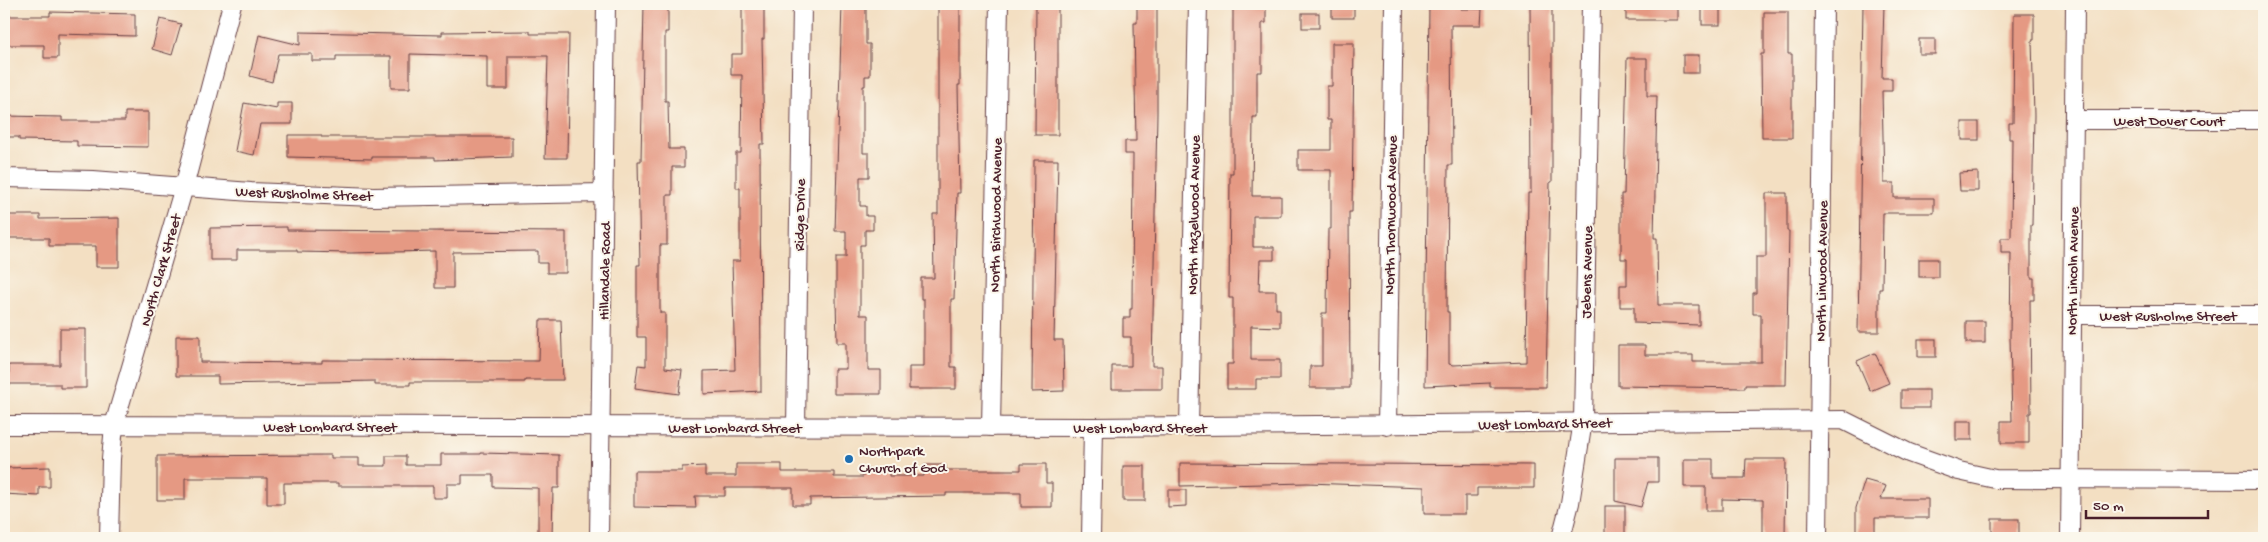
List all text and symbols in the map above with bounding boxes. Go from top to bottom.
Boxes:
street label: West Dover Court [2114,113,2226,131]
street label: North Hazelwood Avenue [1185,135,1205,295]
street label: North Thornwood Avenue [1382,135,1402,295]
street label: North Birchwood Avenue [987,137,1007,293]
street label: Ridge Drive [791,178,811,251]
street label: West Rusholme Street [235,184,375,206]
street label: North Linwood Avenue [1813,200,1833,342]
street label: North Lincoln Avenue [2064,206,2084,335]
street label: North Clark Street [137,211,187,329]
street label: Hillandale Road [596,221,616,320]
street label: Jebens Avenue [1578,225,1598,319]
street label: West Rusholme Street [2099,308,2238,326]
street label: West Lombard Street [1478,415,1614,435]
street label: West Lombard Street [263,419,399,437]
street label: West Lombard Street [668,420,804,438]
street label: West Lombard Street [1073,420,1209,438]
place label: Northpark Church of God [859,443,947,478]
marker: Northpark Church of God [843,453,855,465]
scale bar [2086,487,2208,519]
text: 50 m [2093,498,2124,516]

